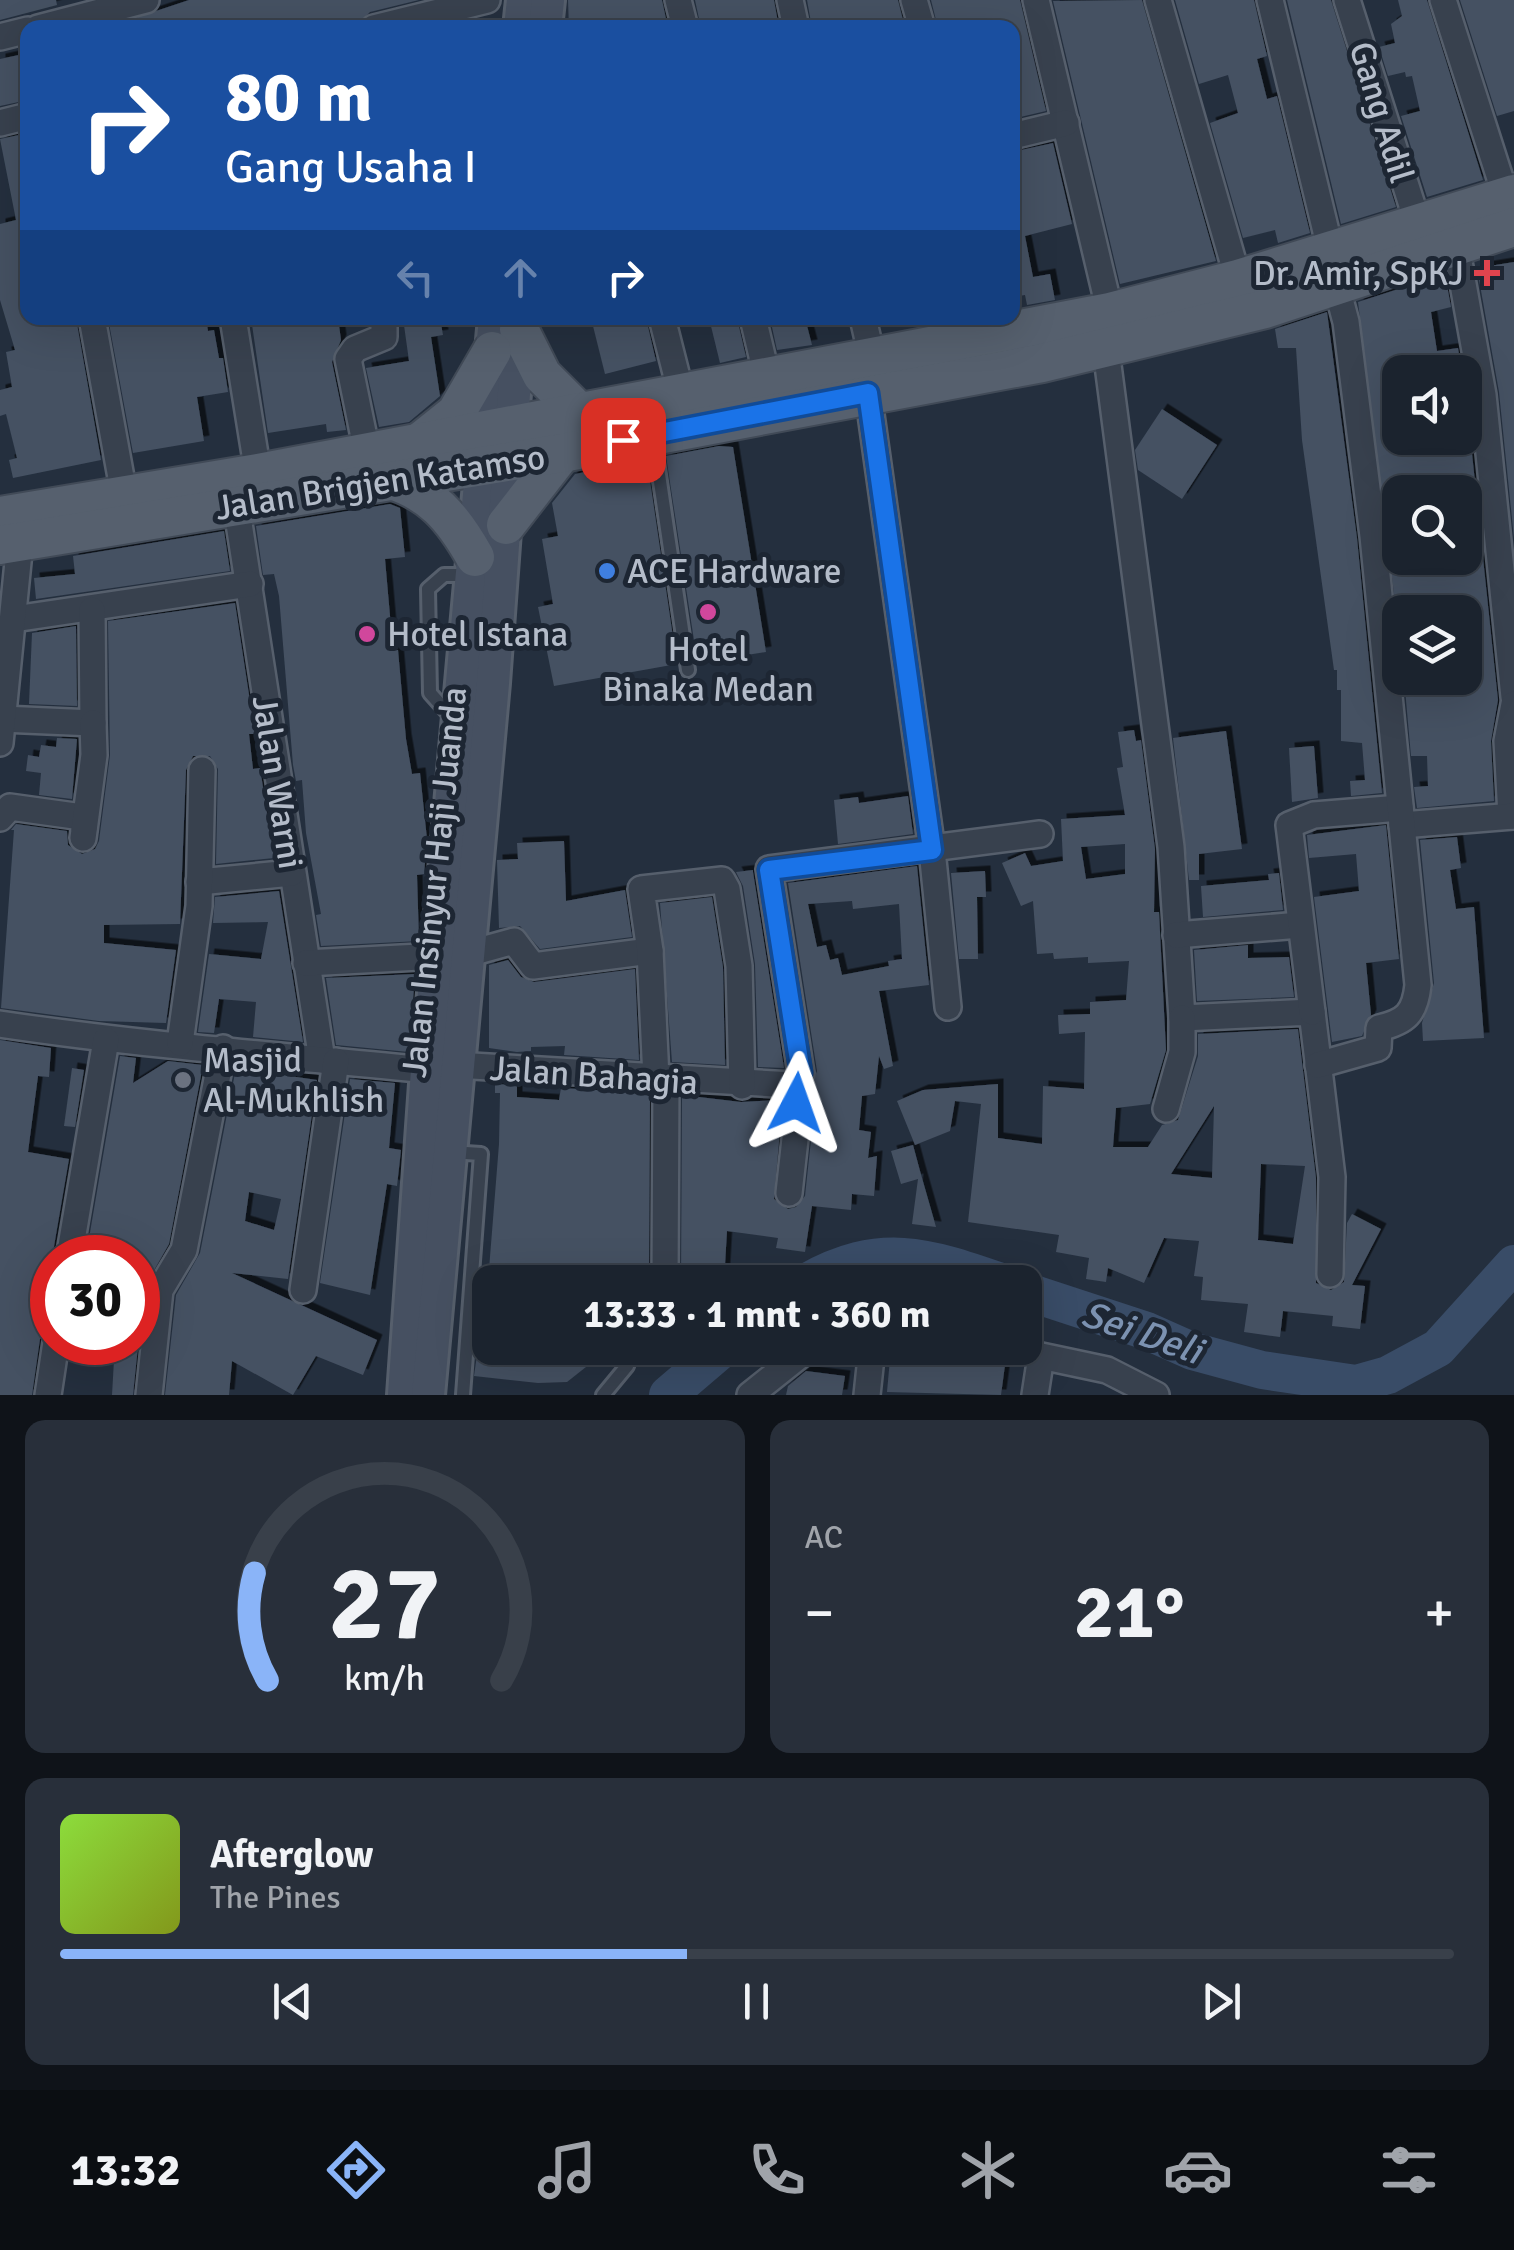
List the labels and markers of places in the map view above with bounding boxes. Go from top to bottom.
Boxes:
place label: Dr. Amir, SpKJ [1253,252,1464,295]
marker: Dr. Amir, SpKJ [1474,260,1500,286]
pin [581,398,666,483]
place label: ACE Hardware [627,550,841,593]
marker: ACE Hardware [596,560,618,582]
marker: Hotel Binaka Medan [697,601,719,623]
place label: Hotel Istana [387,613,568,656]
marker: Hotel Istana [356,623,378,645]
place label: Hotel Binaka Medan [602,628,814,711]
place label: Masjid Al-Mukhlish [203,1039,384,1122]
marker: Masjid Al-Mukhlish [172,1069,194,1091]

